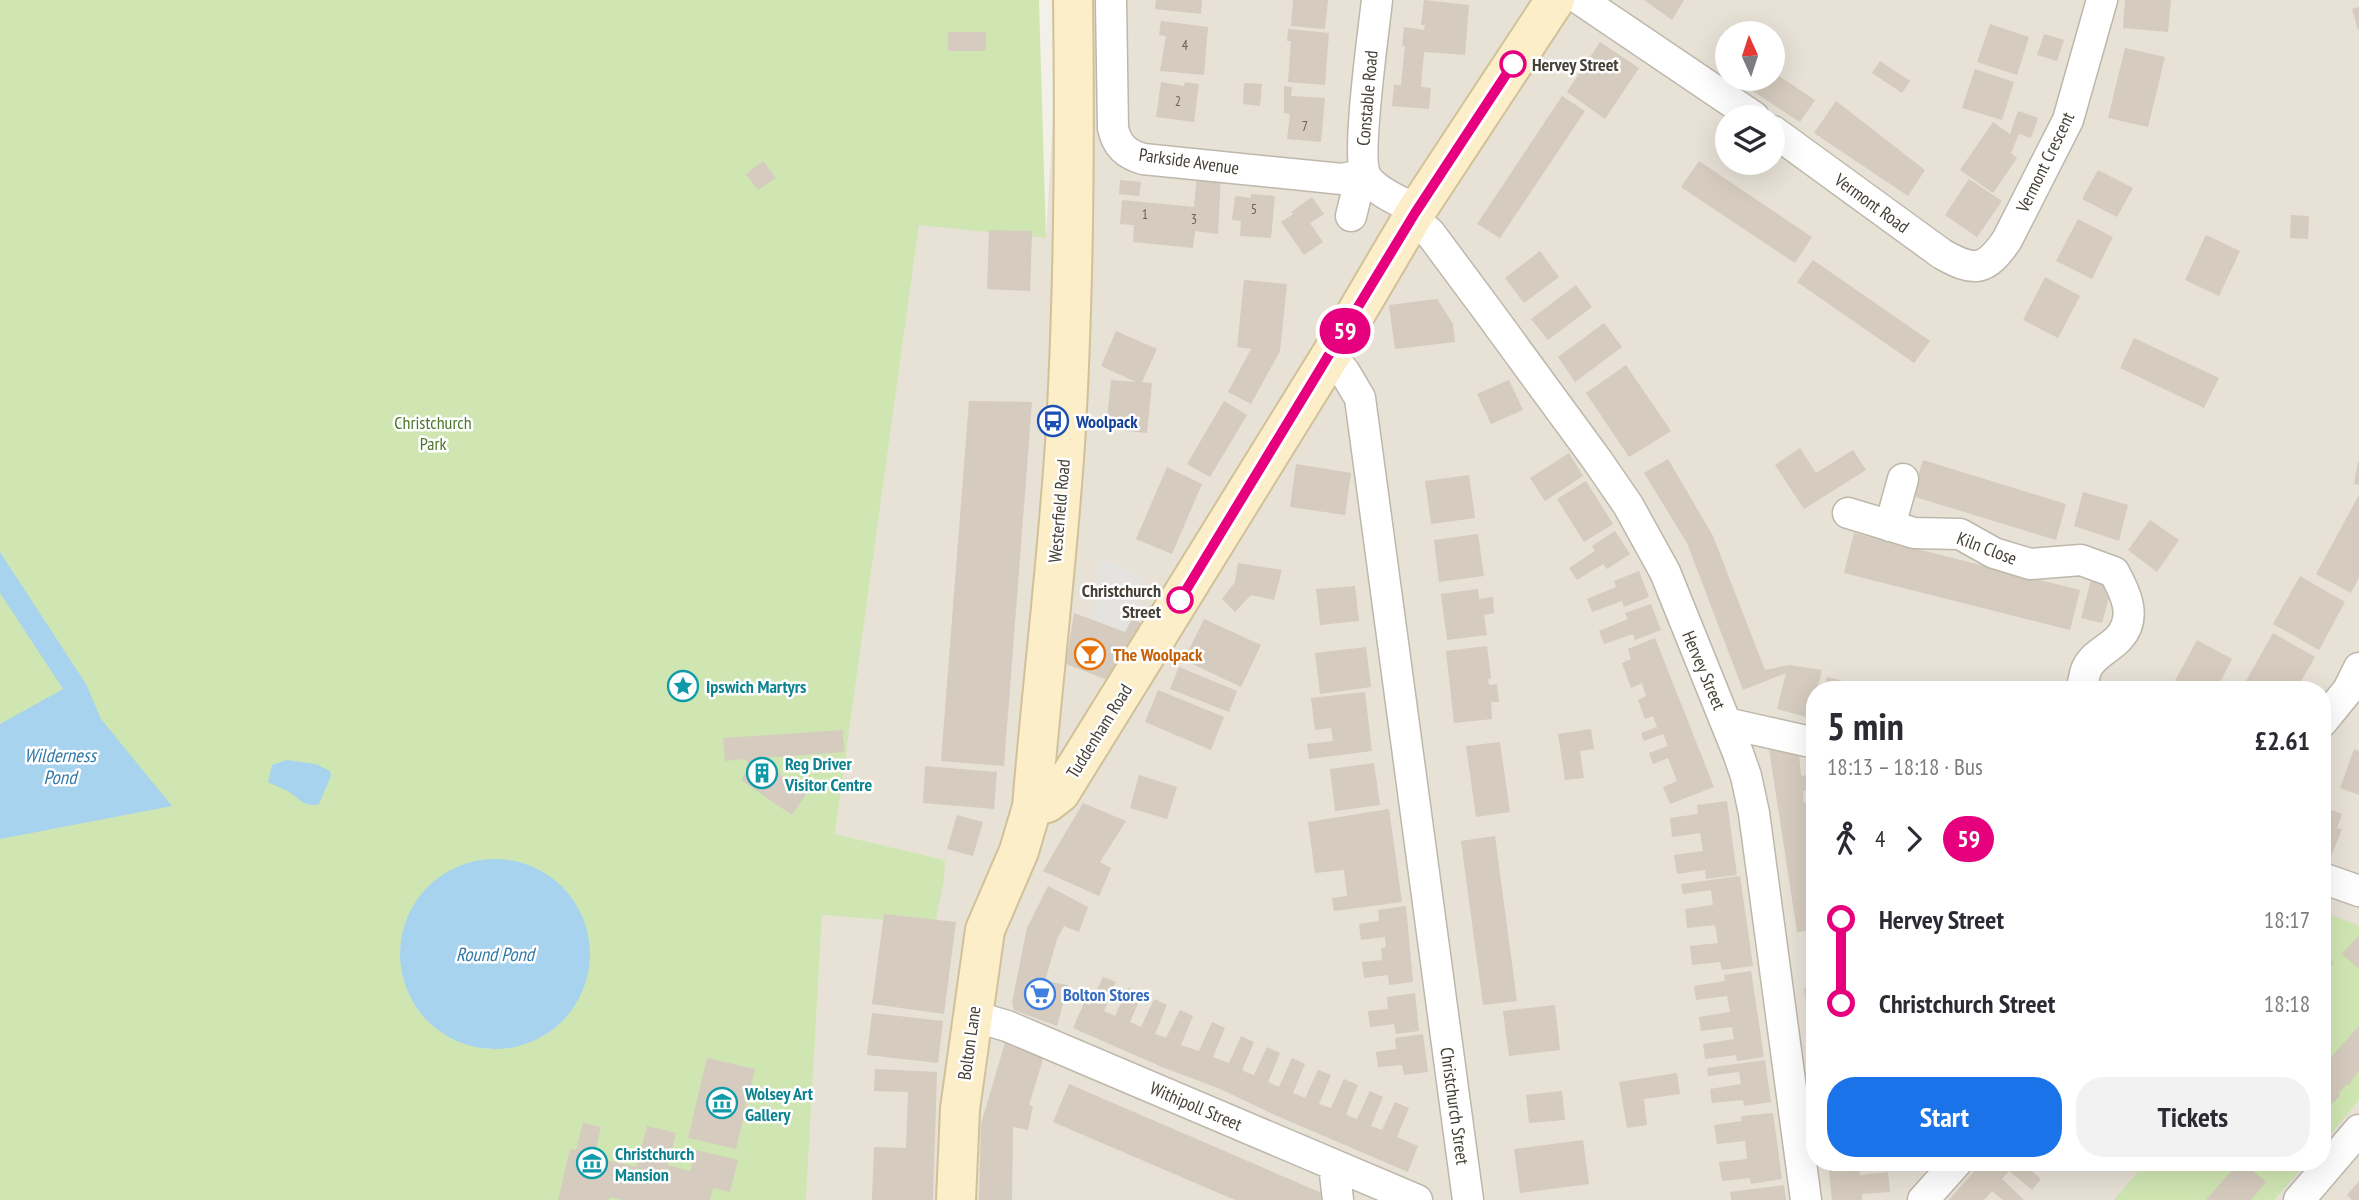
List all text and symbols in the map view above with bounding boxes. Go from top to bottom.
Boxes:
north arrow [1715,21,1785,91]
map controls [1715,21,1785,175]
house number: 4 [1182,36,1189,54]
street label: Constable Road [1351,49,1383,147]
marker: Hervey Street [1500,51,1526,77]
place label: Hervey Street [1532,53,1619,76]
house number: 2 [1175,92,1181,110]
button: layers [1715,105,1785,175]
street label: Vermont Crescent [2010,108,2079,217]
house number: 7 [1302,117,1308,135]
street label: Parkside Avenue [1137,143,1241,179]
street label: Vermont Road [1829,168,1914,238]
house number: 5 [1251,200,1257,218]
house number: 1 [1142,205,1148,223]
house number: 3 [1191,210,1197,228]
line badge: 59 [1314,308,1376,354]
text: 59 [1334,315,1356,346]
bus stop icon: Woolpack [1036,404,1070,438]
place label: Woolpack [1075,410,1138,433]
park label: Christchurch Park [394,411,472,455]
street label: Westerfield Road [1043,458,1075,564]
street label: Kiln Close [1954,526,2020,570]
place label: Christchurch Street [1082,579,1162,623]
marker: Christchurch Street [1167,587,1193,613]
street label: Hervey Street [1677,627,1731,713]
bar icon: The Woolpack [1073,637,1107,671]
place label: The Woolpack [1113,643,1203,666]
place icon: Ipswich Martyrs [666,669,700,703]
place label: Ipswich Martyrs [706,675,806,698]
street label: Tuddenham Road [1061,680,1137,782]
text: 5 min [1827,701,1904,750]
text: £2.61 [2255,724,2310,757]
water label: Wilderness Pond [24,743,97,789]
place label: Reg Driver Visitor Centre [784,752,872,796]
text: 18:13 – 18:18 · Bus [1827,752,1983,781]
building icon: Reg Driver Visitor Centre [745,756,779,790]
icon: walk [1827,820,1865,858]
icon: forward [1895,820,1933,858]
text: 59 [1957,823,1980,854]
text: 4 [1875,824,1885,853]
text: Hervey Street [1879,903,2004,936]
text: 18:17 [2264,905,2310,934]
water label: Round Pond [456,942,537,966]
supermarket icon: Bolton Stores [1023,977,1057,1011]
place label: Bolton Stores [1063,983,1150,1006]
text: Christchurch Street [1879,987,2055,1020]
text: 18:18 [2264,989,2310,1018]
street label: Bolton Lane [952,1005,986,1081]
street label: Christchurch Street [1435,1046,1475,1166]
street label: Withipoll Street [1146,1076,1246,1136]
button: Start [1827,1077,2062,1157]
button: Tickets [2076,1077,2310,1157]
place label: Wolsey Art Gallery [744,1082,814,1126]
museum icon: Wolsey Art Gallery [705,1086,739,1120]
place label: Christchurch Mansion [615,1142,694,1186]
museum icon: Christchurch Mansion [575,1146,609,1180]

